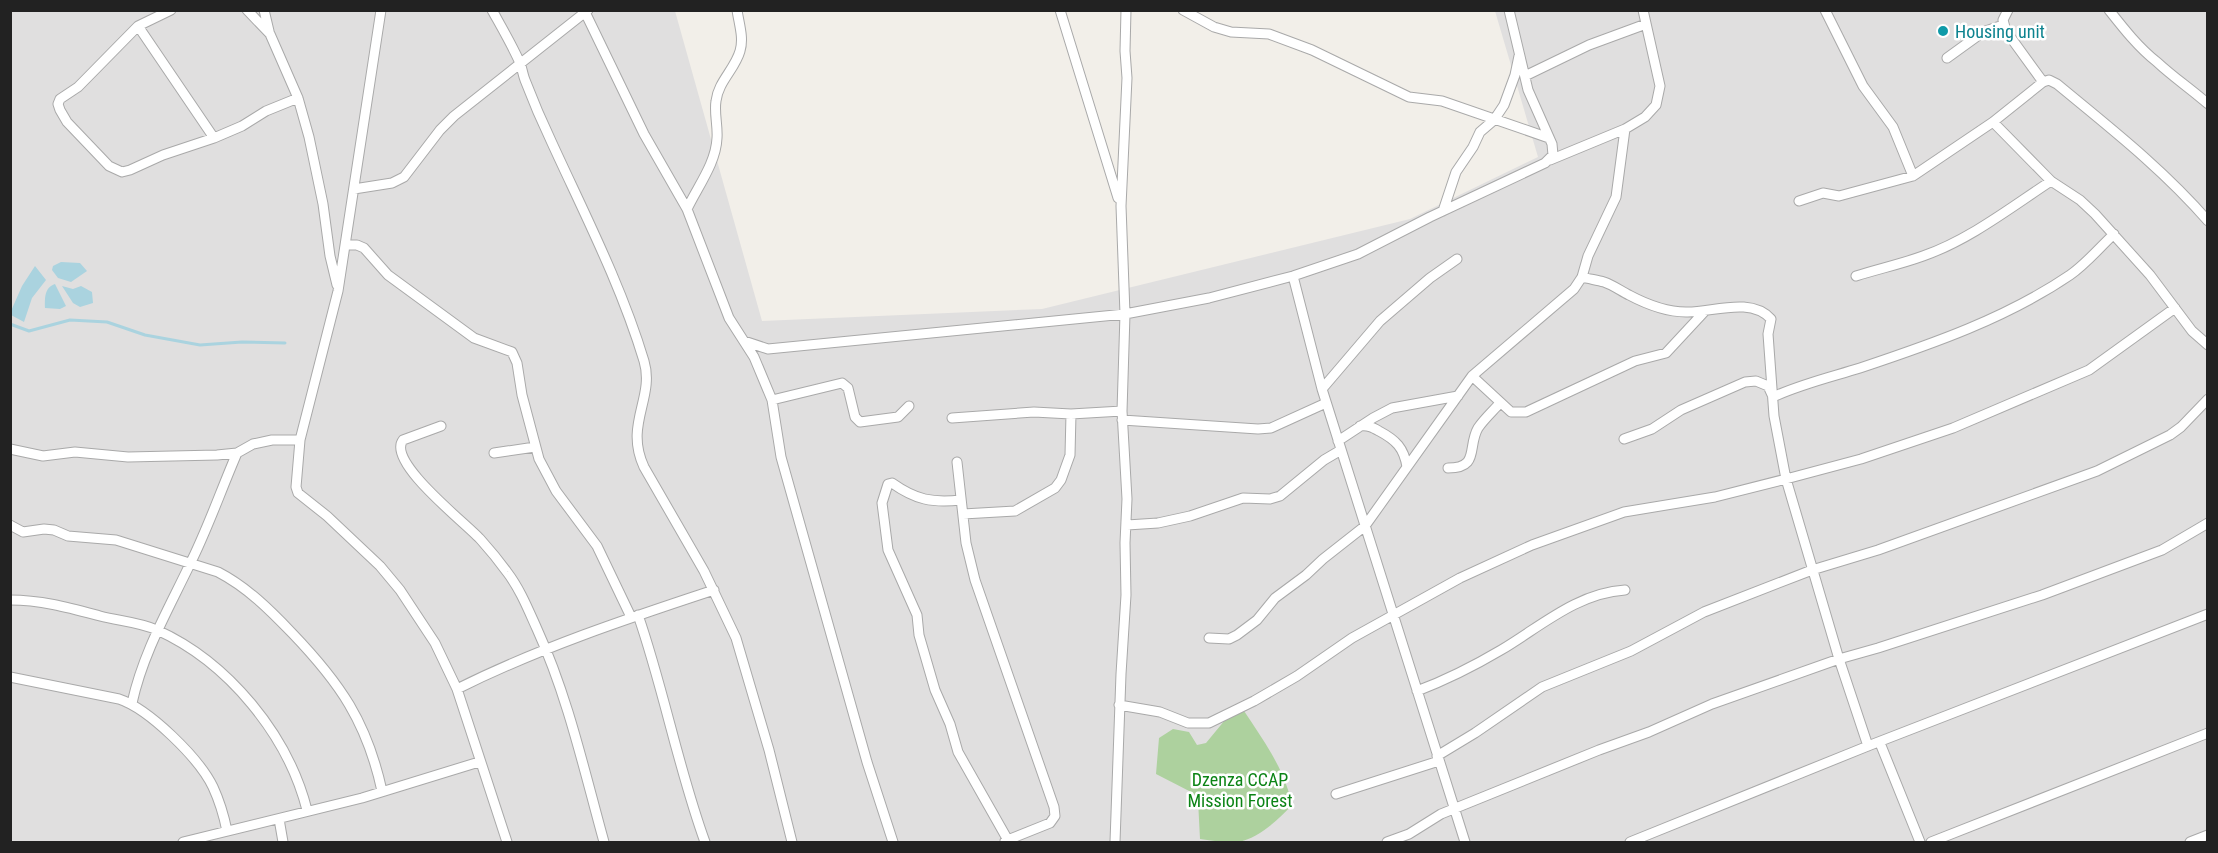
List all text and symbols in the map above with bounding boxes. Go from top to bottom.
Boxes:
place label: Housing unit [1955,21,2045,42]
marker: Housing unit [1936,24,1950,38]
park label: Dzenza CCAP Mission Forest [1188,769,1292,811]

